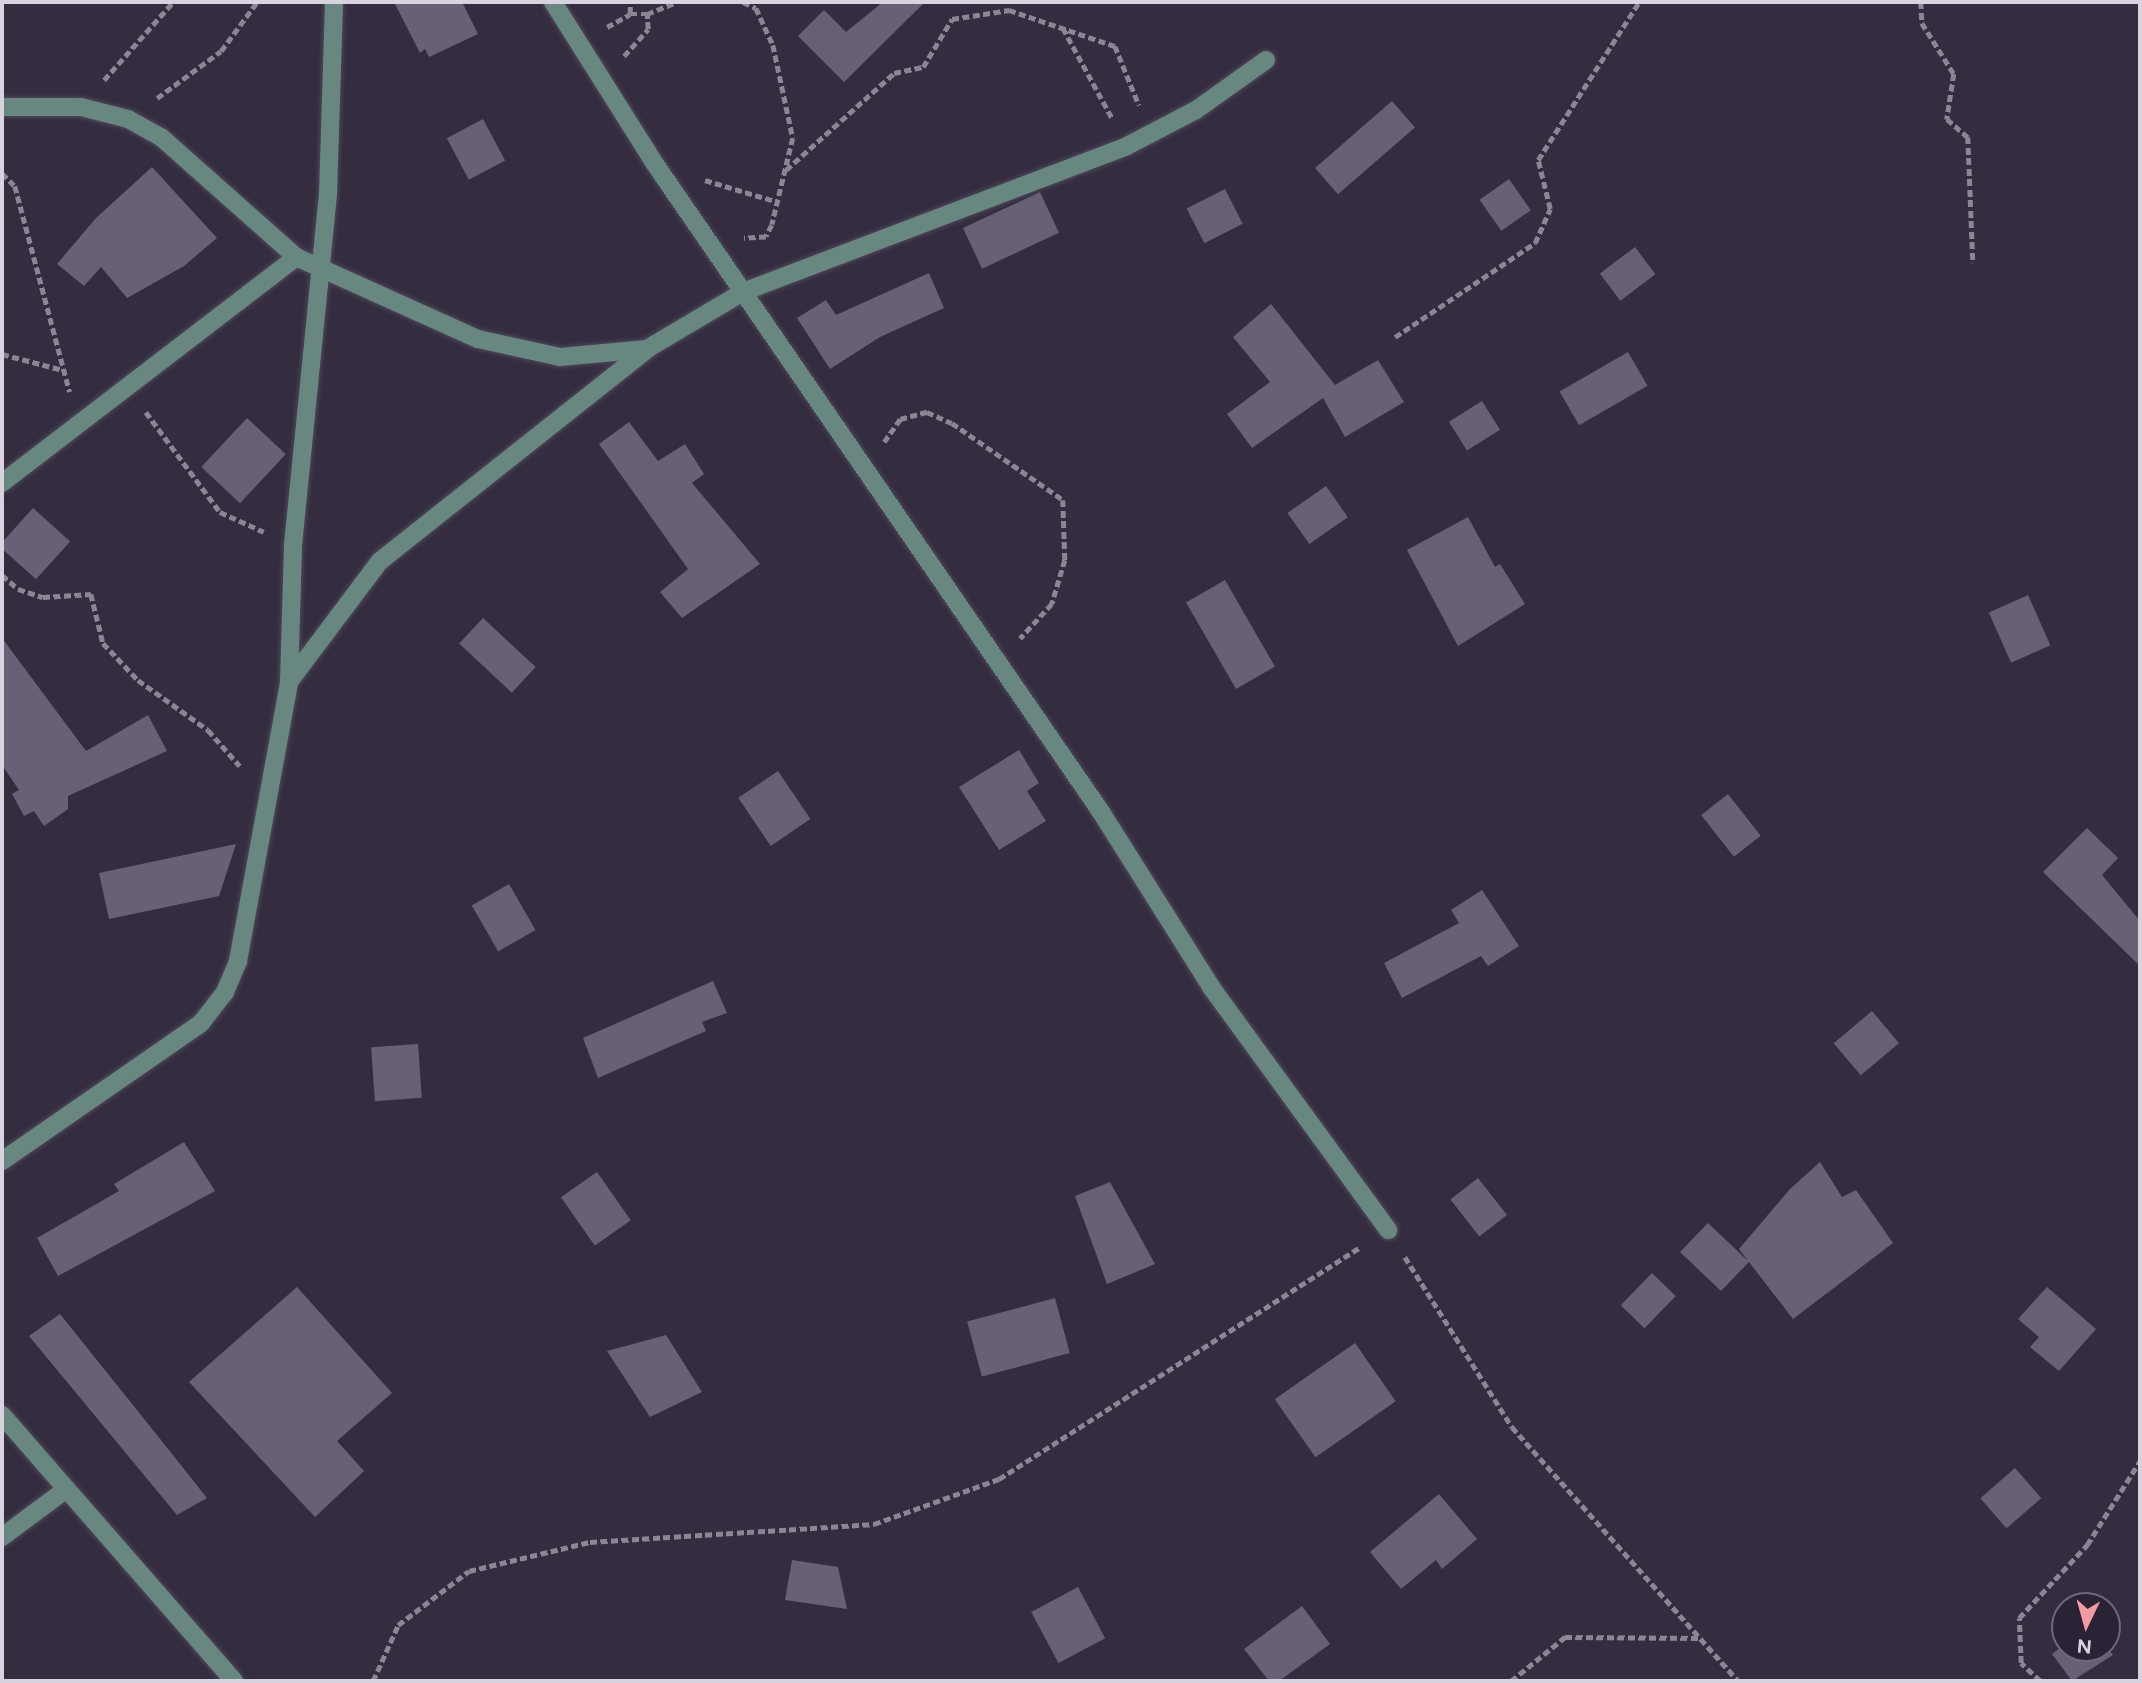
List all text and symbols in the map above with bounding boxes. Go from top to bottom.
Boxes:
north arrow [2051,1592,2121,1662]
text: N [2076,1634,2093,1659]

